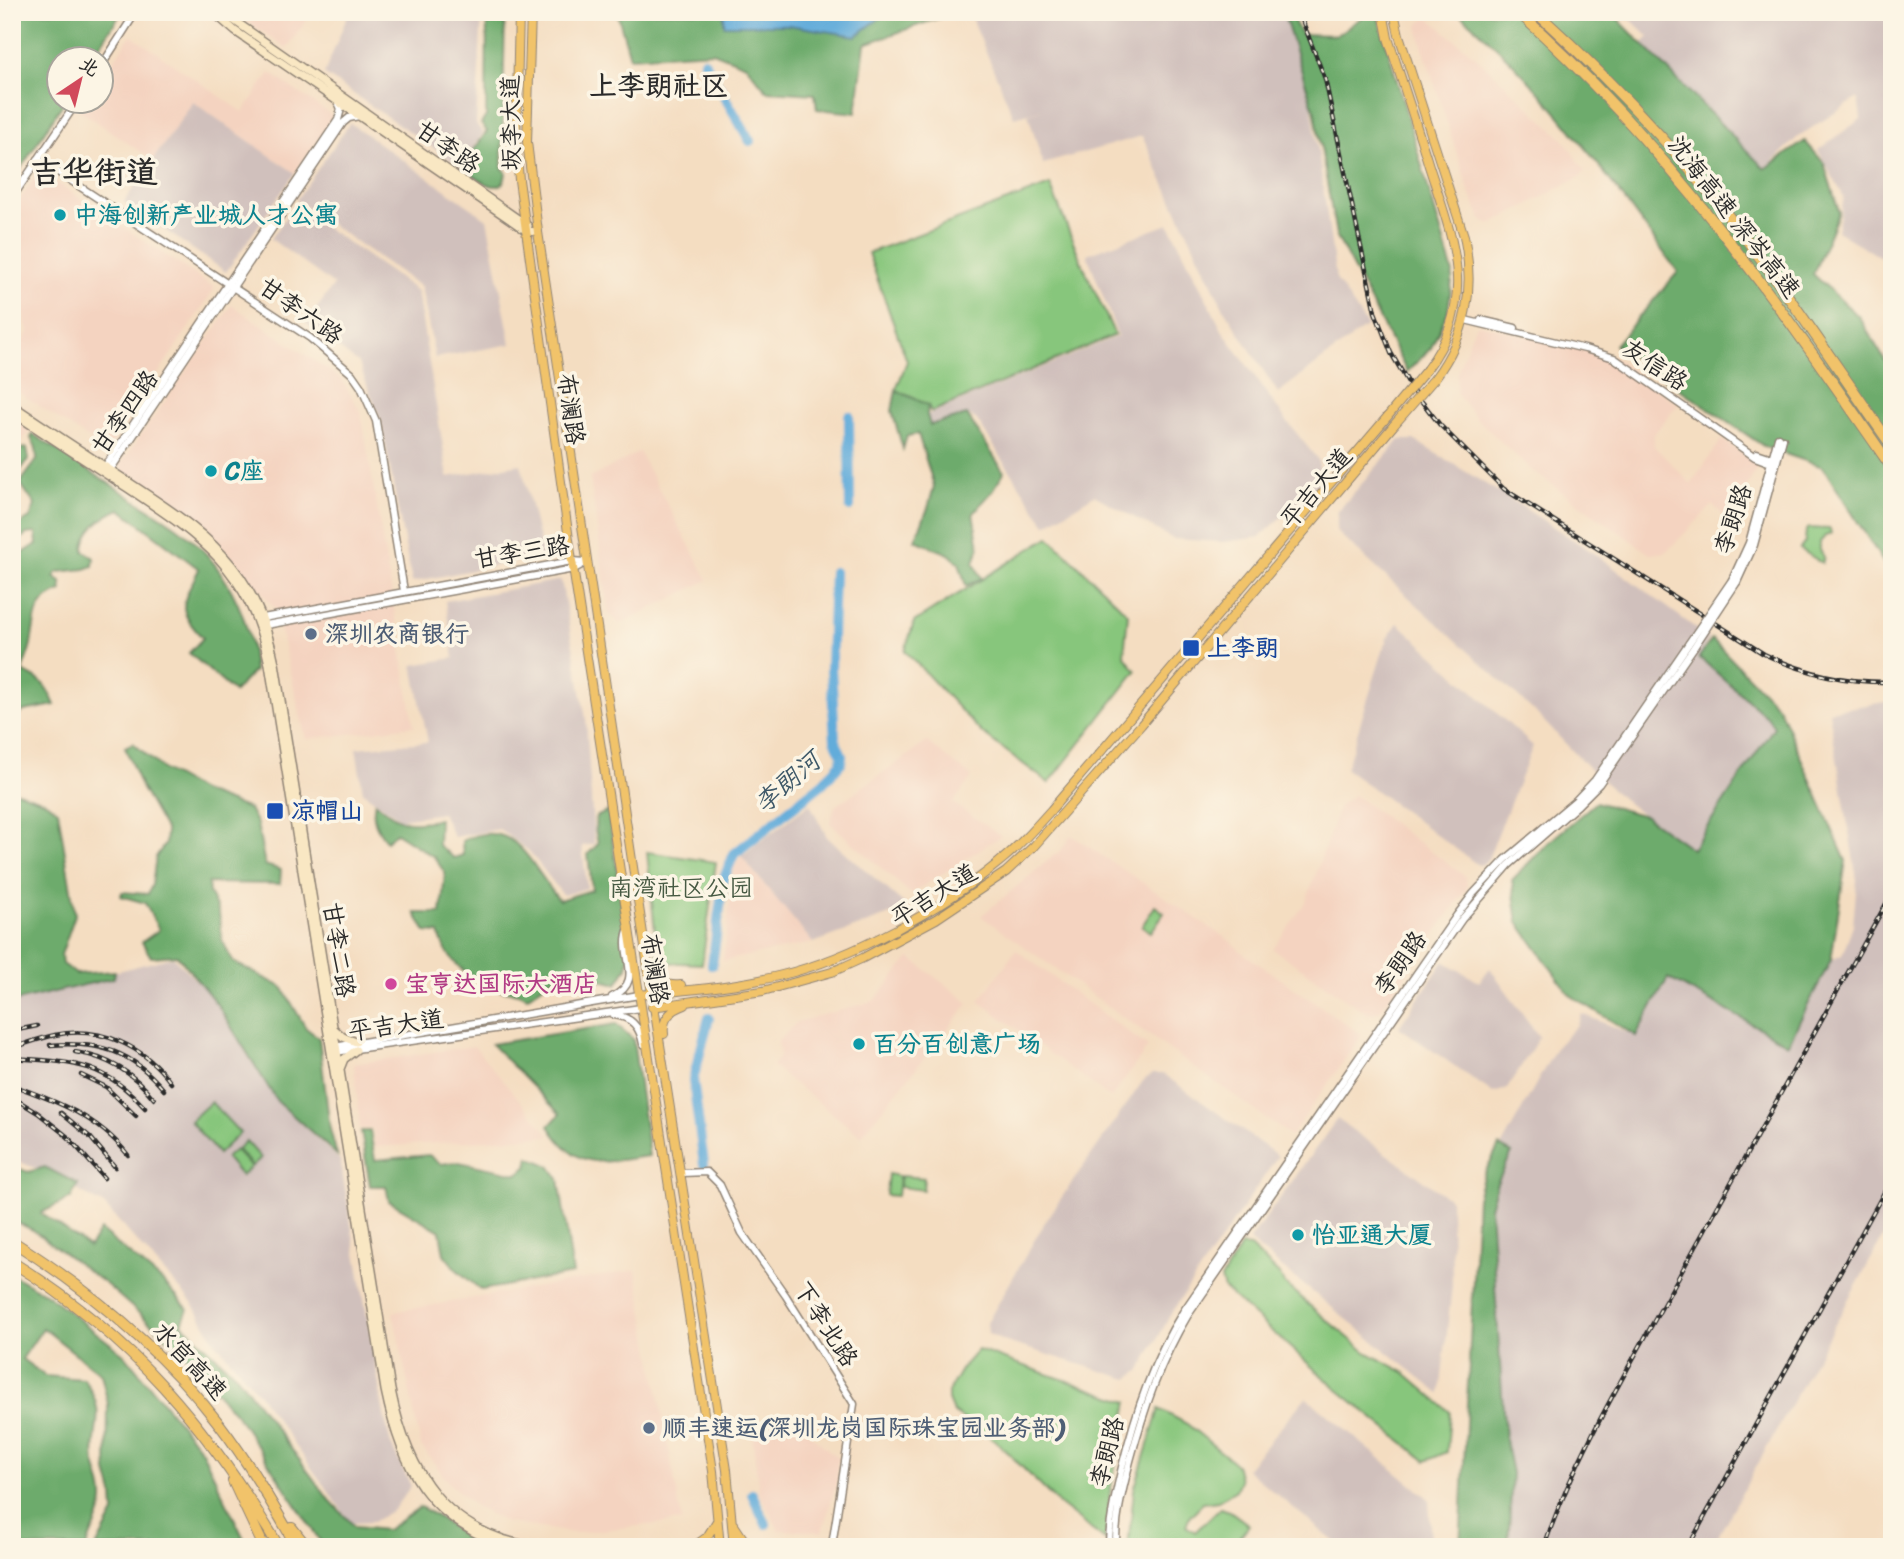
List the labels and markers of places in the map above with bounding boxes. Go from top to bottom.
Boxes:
place label: 中海创新产业城人才公寓 [74,194,338,236]
marker: 中海创新产业城人才公寓 [52,207,68,223]
place label: C座 [224,450,264,492]
marker: C座 [203,463,219,479]
place label: 深圳农商银行 [325,613,469,655]
marker: 深圳农商银行 [303,626,319,642]
place label: 上李朗 [1207,627,1279,669]
marker: 上李朗 [1181,638,1201,658]
place label: 凉帽山 [291,790,363,832]
marker: 凉帽山 [265,801,285,821]
place label: 宝亨达国际大酒店 [405,963,597,1005]
marker: 宝亨达国际大酒店 [383,976,399,992]
place label: 百分百创意广场 [873,1023,1041,1065]
marker: 百分百创意广场 [851,1036,867,1052]
place label: 怡亚通大厦 [1312,1214,1432,1256]
marker: 怡亚通大厦 [1290,1227,1306,1243]
place label: 顺丰速运(深圳龙岗国际珠宝园业务部) [663,1407,1065,1449]
marker: 顺丰速运(深圳龙岗国际珠宝园业务部) [641,1420,657,1436]

